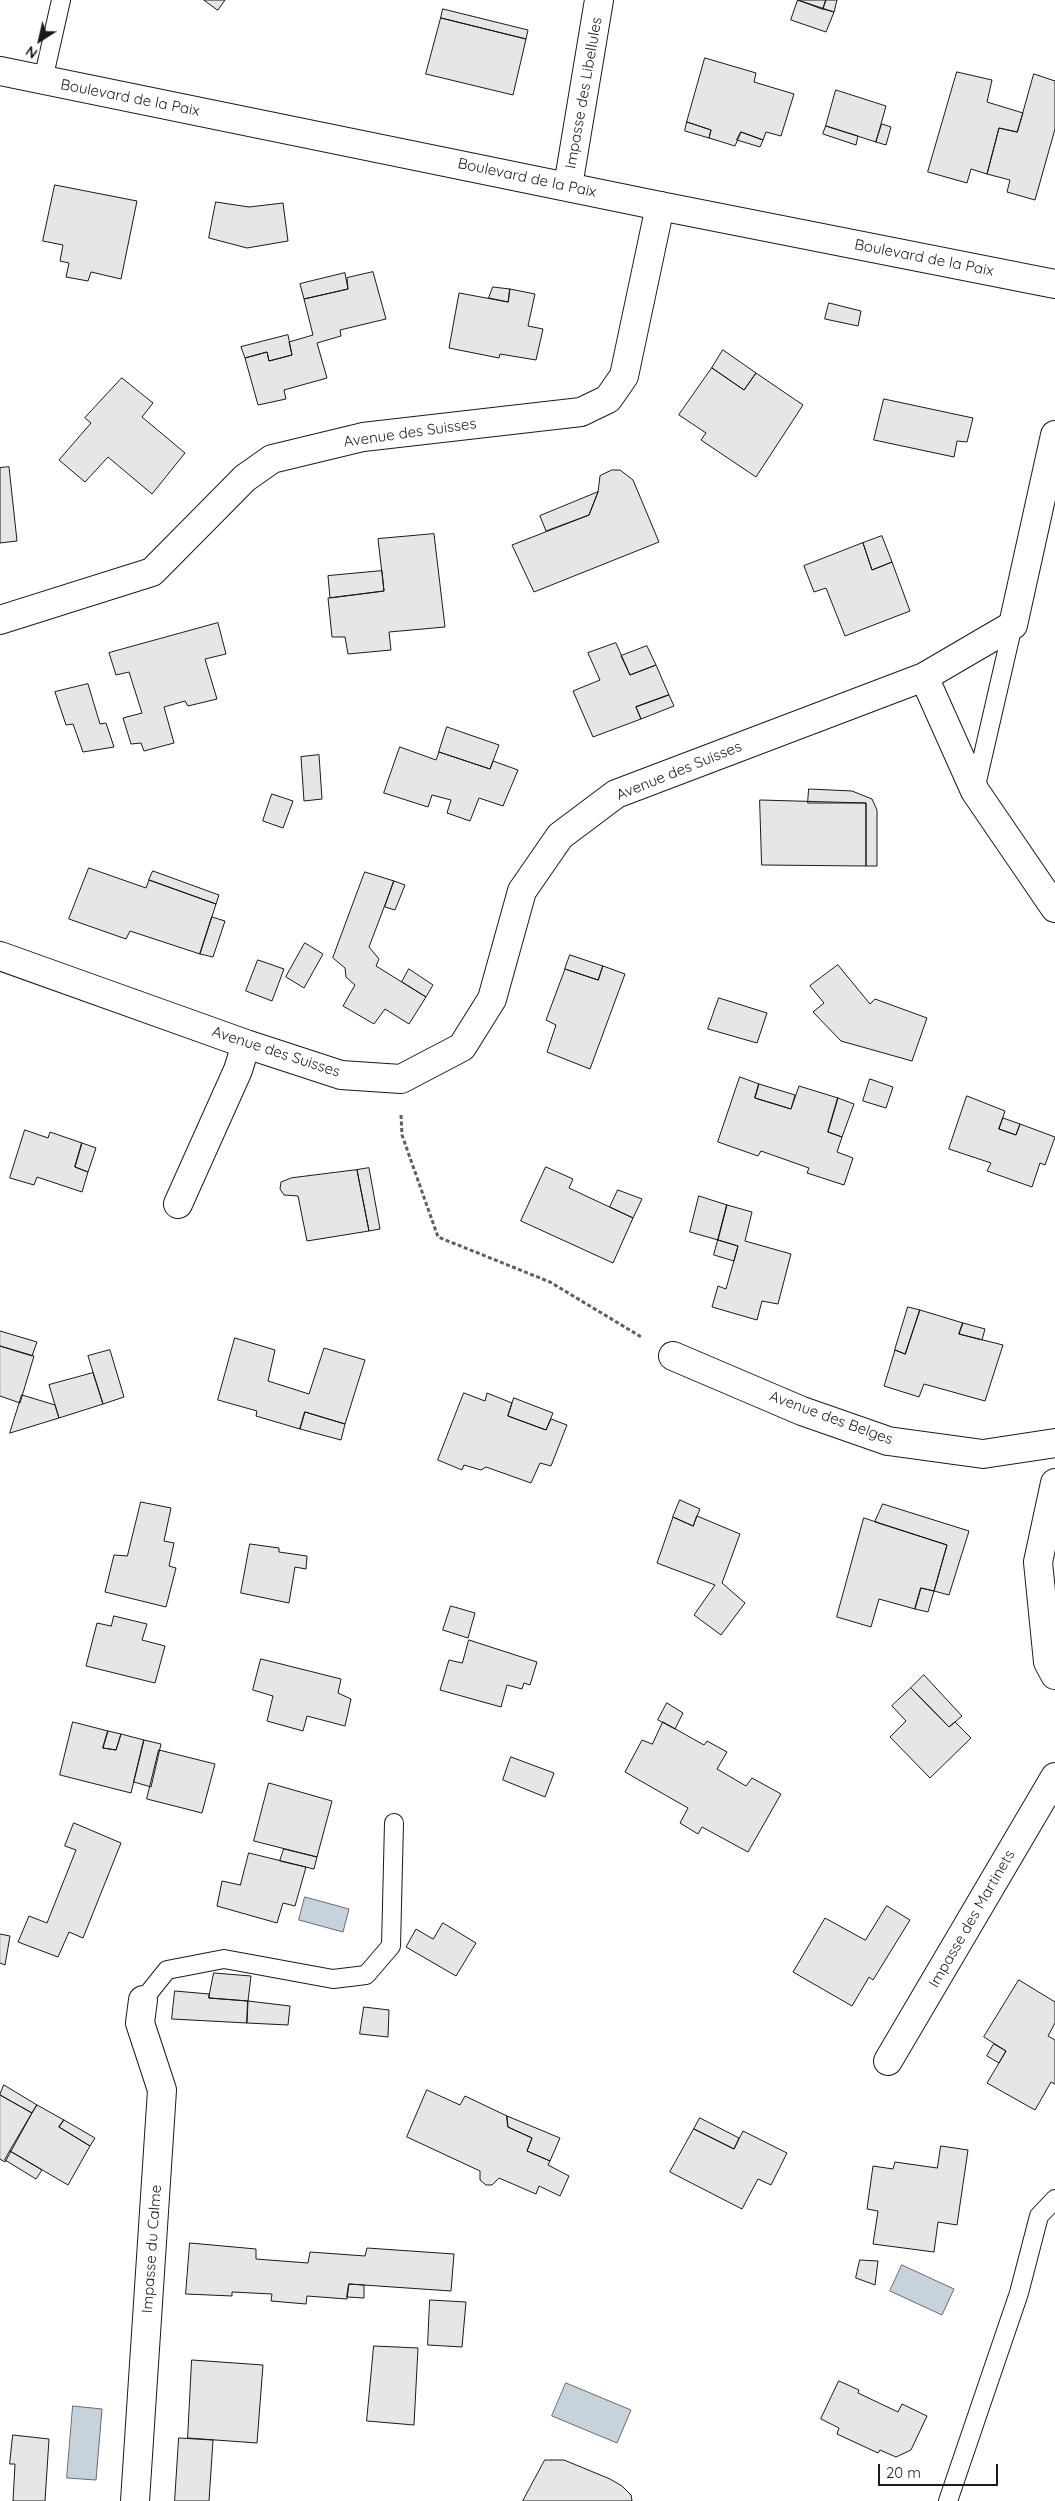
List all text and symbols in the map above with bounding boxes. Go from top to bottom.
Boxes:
north arrow [15,15,65,65]
street label: Impasse des Libellules [562,16,606,170]
text: N [22,42,41,63]
street label: Boulevard de la Paix [59,76,201,120]
street label: Boulevard de la Paix [456,154,598,202]
street label: Boulevard de la Paix [853,236,995,280]
street label: Avenue des Suisses [342,415,478,451]
street label: Avenue des Suisses [614,738,744,804]
street label: Avenue des Suisses [210,1023,342,1081]
street label: Avenue des Belges [767,1387,895,1449]
street label: Impasse des Martinets [925,1847,1019,1991]
street label: Impasse du Calme [139,2184,165,2314]
scale bar [880,2454,1000,2486]
text: 20 m [886,2463,921,2482]

